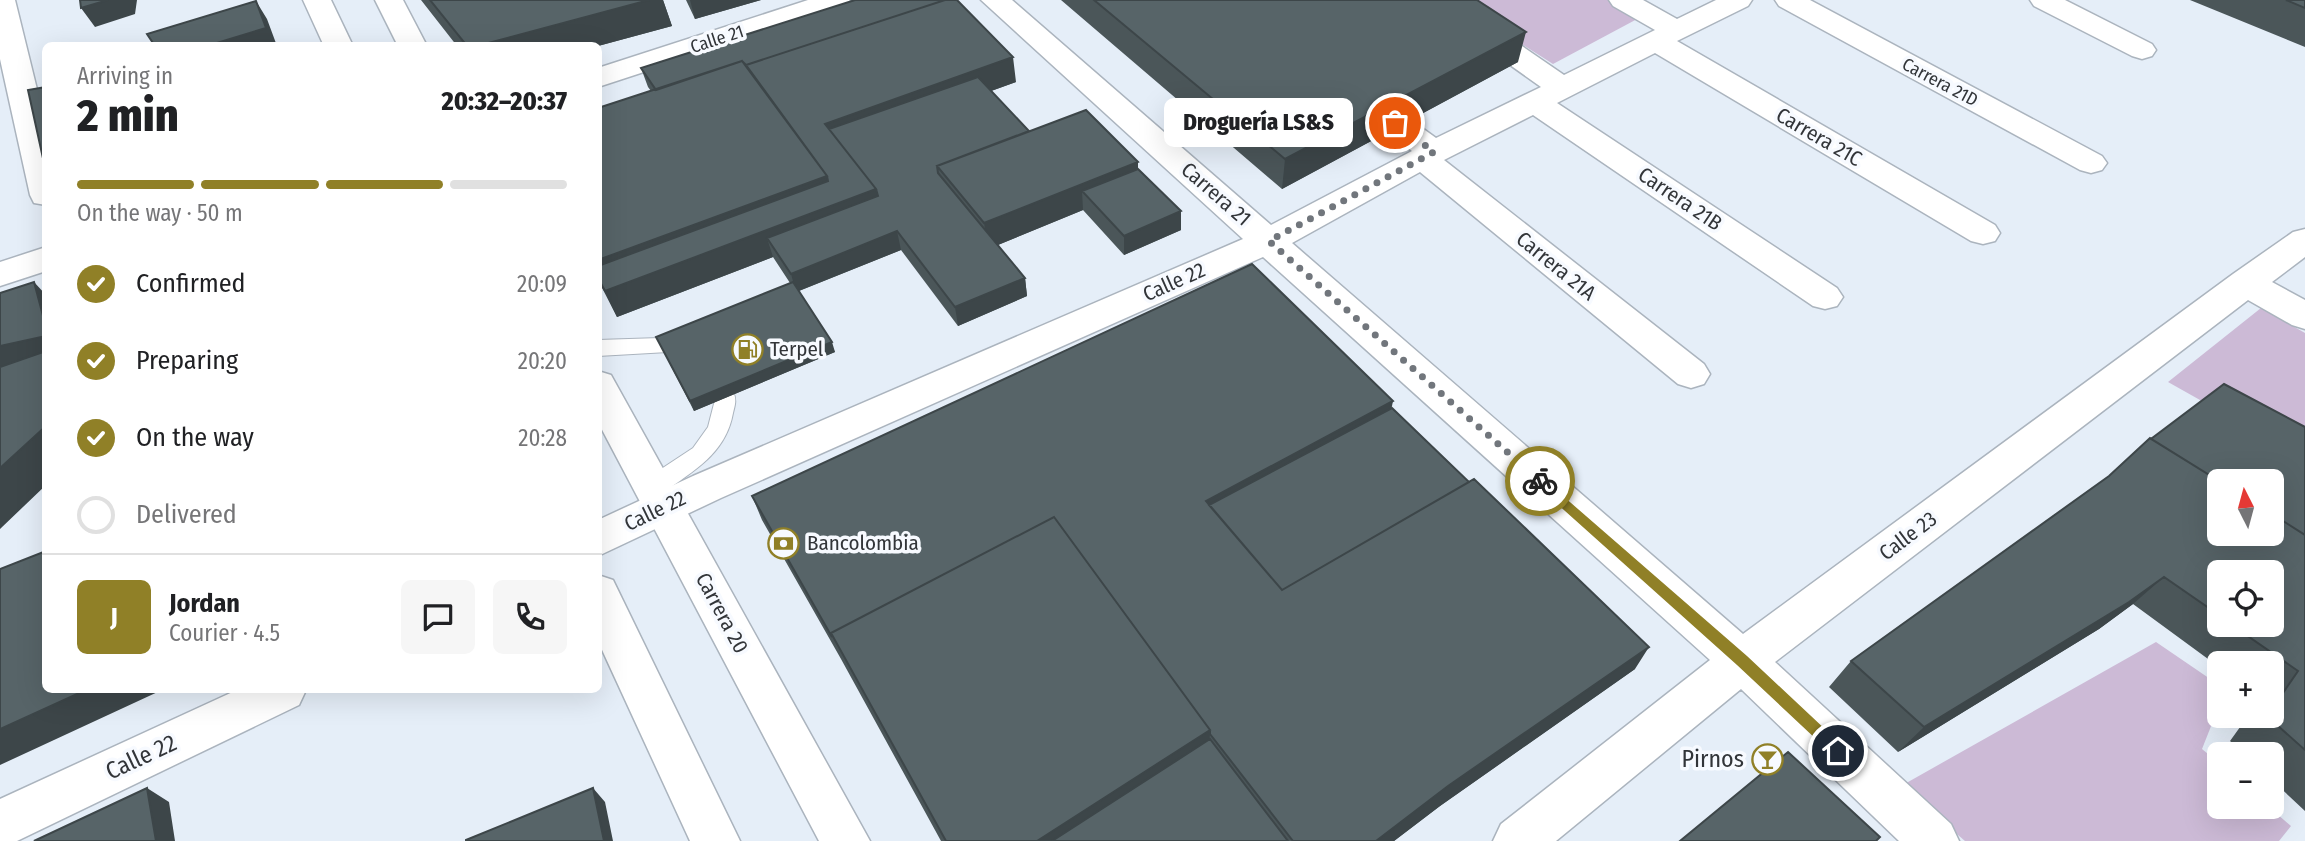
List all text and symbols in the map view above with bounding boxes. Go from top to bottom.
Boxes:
street label: Calle 21 [688,20,746,58]
street label: Carrera 21D [1898,53,1982,111]
text: Arriving in [77,62,173,90]
text: 20:32–20:37 [441,86,567,117]
text: 2 min [77,88,179,143]
pin [1365,93,1425,153]
callout: Droguería LS&S [1164,99,1353,148]
street label: Carrera 21C [1771,102,1867,172]
icon: bag [1376,104,1414,142]
text: Droguería LS&S [1183,108,1334,136]
street label: Carrera 21 [1176,157,1256,231]
street label: Carrera 21B [1633,161,1727,237]
text: On the way · 50 m [77,199,243,227]
street label: Carrera 21A [1511,226,1601,306]
street label: Calle 22 [1139,257,1209,307]
icon: check [77,265,115,303]
text: Confirmed [136,268,246,299]
text: 20:09 [517,270,567,298]
fuel station icon: Terpel [730,332,764,366]
place label: Terpel [770,336,824,362]
icon: check [77,342,115,380]
text: Preparing [136,345,238,376]
text: 20:20 [518,347,567,375]
icon: check [77,419,115,457]
text: On the way [136,422,254,453]
text: 20:28 [518,424,567,452]
courier [1505,446,1575,516]
icon: bike [1521,462,1559,500]
north arrow [2207,469,2284,546]
map controls [2207,469,2284,819]
street label: Calle 22 [620,485,690,537]
text: Delivered [136,499,237,530]
street label: Calle 23 [1874,506,1942,566]
bank icon: Bancolombia [767,526,801,560]
place label: Bancolombia [807,530,919,556]
button: locate [2207,560,2284,637]
street label: Carrera 20 [690,568,754,658]
button: chat [401,580,475,654]
button: phone [493,580,567,654]
text: Jordan [169,588,240,619]
text: J [110,602,118,633]
text: Courier · 4.5 [169,619,280,647]
button: + [2207,651,2284,728]
pin [1808,721,1868,781]
street label: Calle 22 [101,729,181,785]
icon: home [1819,732,1857,770]
bar icon: Pirnos [1750,742,1784,776]
button: − [2207,742,2284,819]
place label: Pirnos [1682,745,1744,773]

